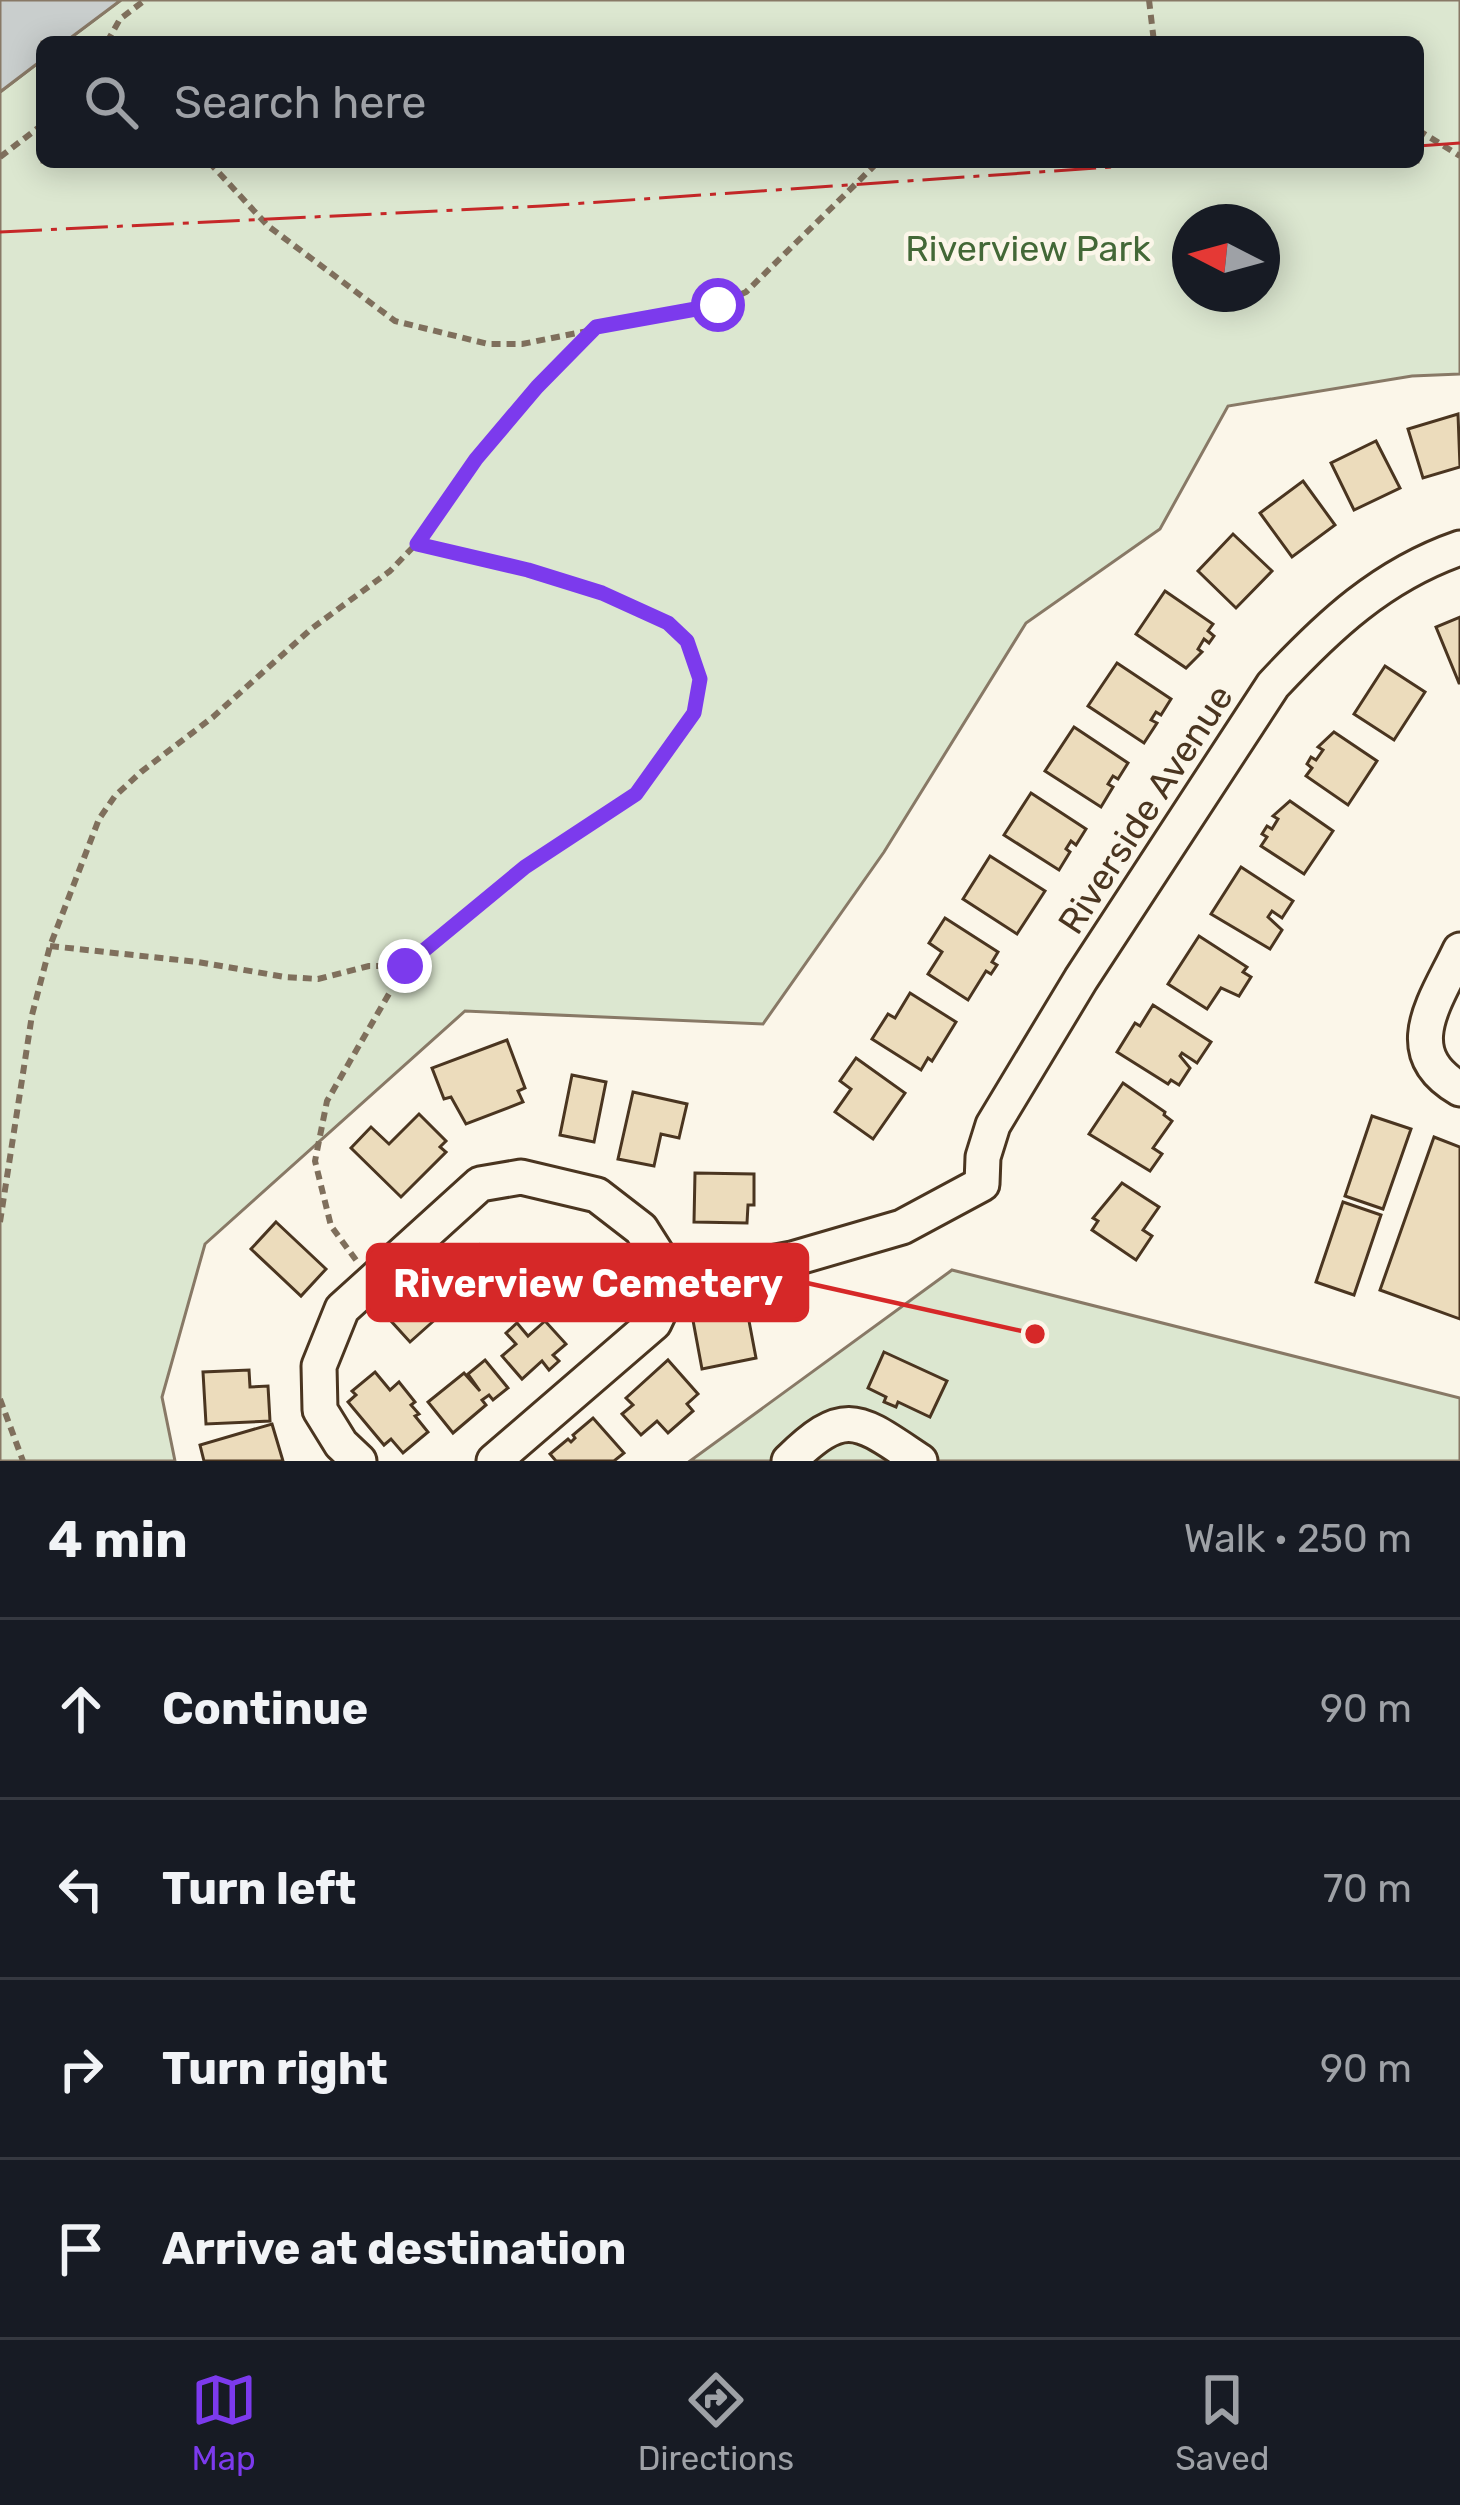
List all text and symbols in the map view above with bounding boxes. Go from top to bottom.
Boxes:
search box [36,36,1424,168]
icon: search [78,69,144,135]
text: Search here [174,76,426,129]
north arrow [1172,204,1280,312]
park label: Riverview Park [905,227,1151,270]
route start [691,278,745,332]
street label: Riverside Avenue [1049,677,1242,942]
route end [378,939,432,993]
callout: Riverview Cemetery [368,1245,807,1320]
text: Riverview Cemetery [393,1261,783,1307]
text: 4 min [48,1509,188,1570]
text: Walk · 250 m [1184,1516,1412,1562]
icon: ahead [48,1676,114,1742]
text: Continue [162,1682,368,1735]
text: 90 m [1320,1686,1412,1732]
icon: left [48,1856,114,1922]
text: Turn left [162,1862,356,1915]
text: 70 m [1323,1866,1412,1912]
icon: right [48,2036,114,2102]
text: Turn right [162,2042,388,2095]
text: 90 m [1320,2046,1412,2092]
icon: arrive [48,2216,114,2282]
text: Arrive at destination [162,2222,627,2275]
tab: Map [191,2367,257,2478]
tab: Directions [638,2367,794,2478]
tab: Saved [1175,2367,1269,2478]

